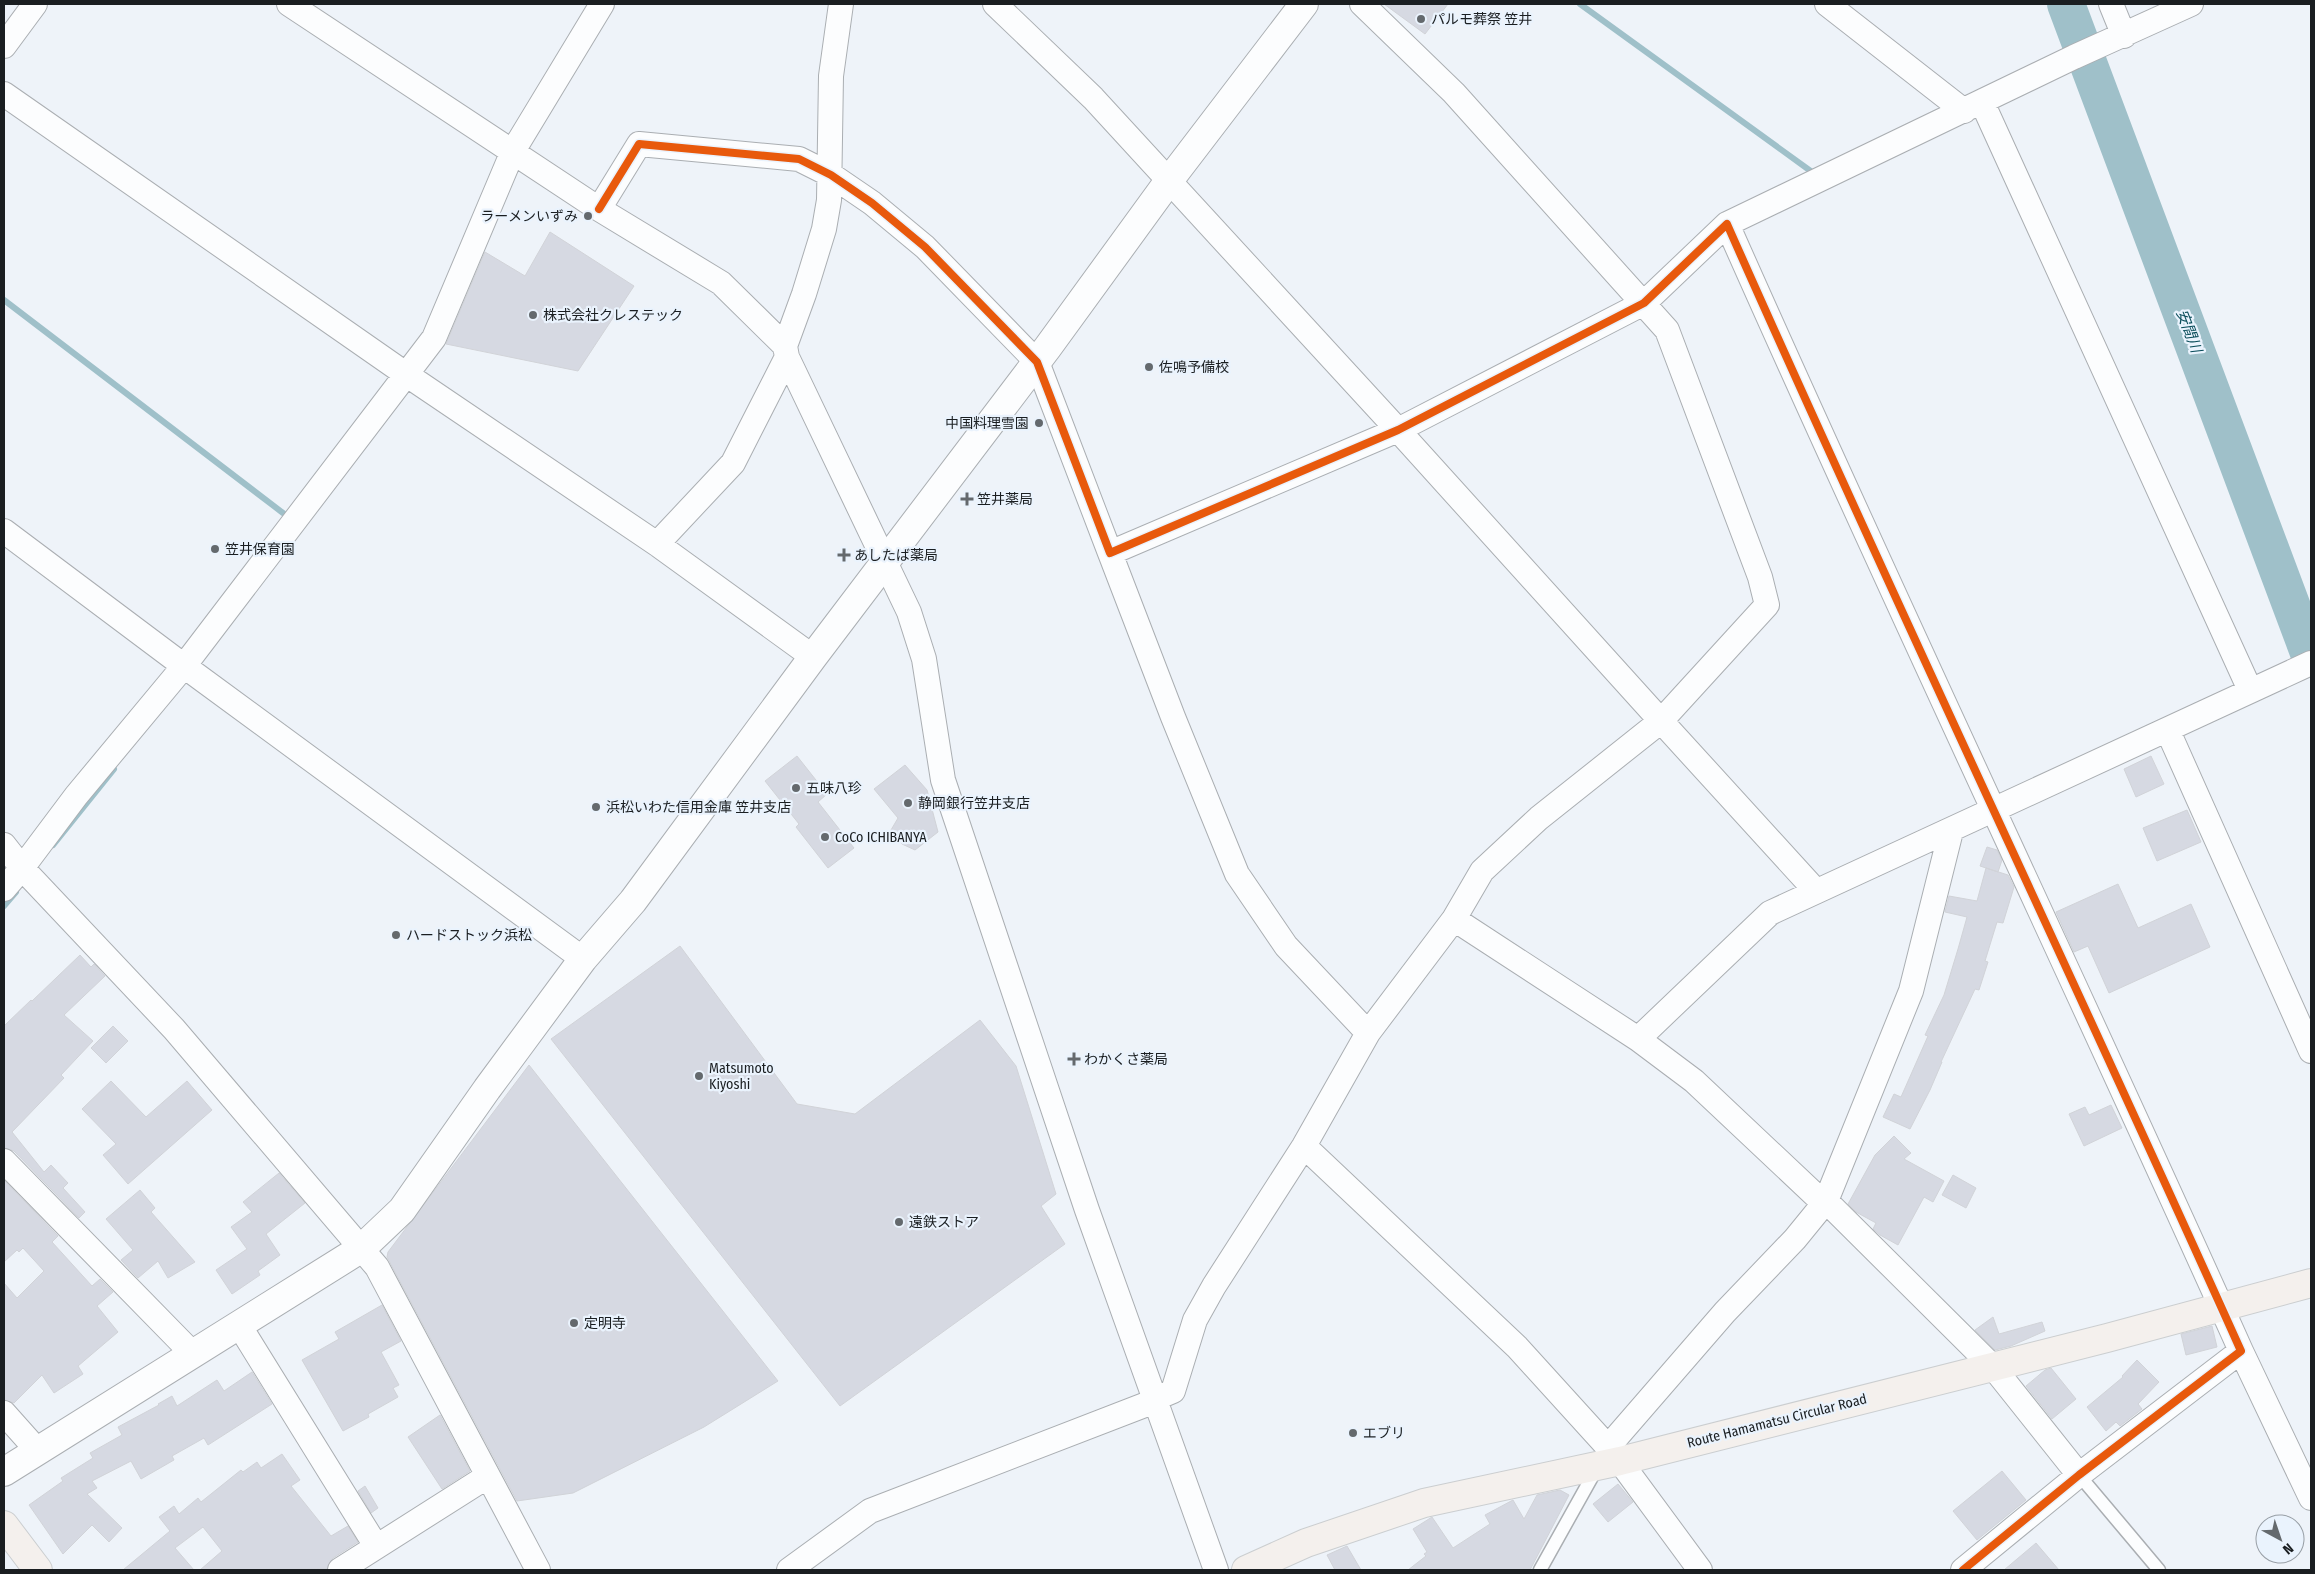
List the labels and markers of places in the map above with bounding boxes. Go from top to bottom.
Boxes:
place label: パルモ葬祭 笠井 [1431,11,1532,28]
marker: パルモ葬祭 笠井 [1415,13,1427,25]
place label: ラーメンいずみ [481,208,578,225]
marker: ラーメンいずみ [582,210,594,222]
place label: 株式会社クレステック [543,307,683,324]
marker: 株式会社クレステック [527,309,539,321]
place label: 佐鳴予備校 [1159,359,1229,376]
marker: 佐鳴予備校 [1143,361,1155,373]
place label: 中国料理雪園 [945,415,1029,432]
marker: 中国料理雪園 [1033,417,1045,429]
place label: 笠井薬局 [977,491,1033,508]
marker: 笠井薬局 [961,493,973,505]
place label: 笠井保育園 [225,541,295,558]
marker: 笠井保育園 [209,543,221,555]
place label: あしたば薬局 [854,547,938,564]
marker: あしたば薬局 [838,549,850,561]
place label: 五味八珍 [806,780,862,797]
marker: 五味八珍 [790,782,802,794]
place label: 静岡銀行笠井支店 [918,795,1030,812]
marker: 静岡銀行笠井支店 [902,797,914,809]
place label: 浜松いわた信用金庫 笠井支店 [606,799,791,816]
marker: 浜松いわた信用金庫 笠井支店 [590,801,602,813]
place label: CoCo ICHIBANYA [835,829,927,846]
marker: CoCo ICHIBANYA [819,831,831,843]
place label: ハードストック浜松 [406,927,532,944]
marker: ハードストック浜松 [390,929,402,941]
place label: わかくさ薬局 [1084,1051,1168,1068]
marker: わかくさ薬局 [1068,1053,1080,1065]
place label: Matsumoto Kiyoshi [709,1060,774,1093]
marker: Matsumoto Kiyoshi [693,1070,705,1082]
place label: 遠鉄ストア [909,1214,979,1231]
marker: 遠鉄ストア [893,1216,905,1228]
place label: 定明寺 [584,1315,626,1332]
marker: 定明寺 [568,1317,580,1329]
place label: エブリ [1363,1425,1405,1442]
marker: エブリ [1347,1427,1359,1439]

